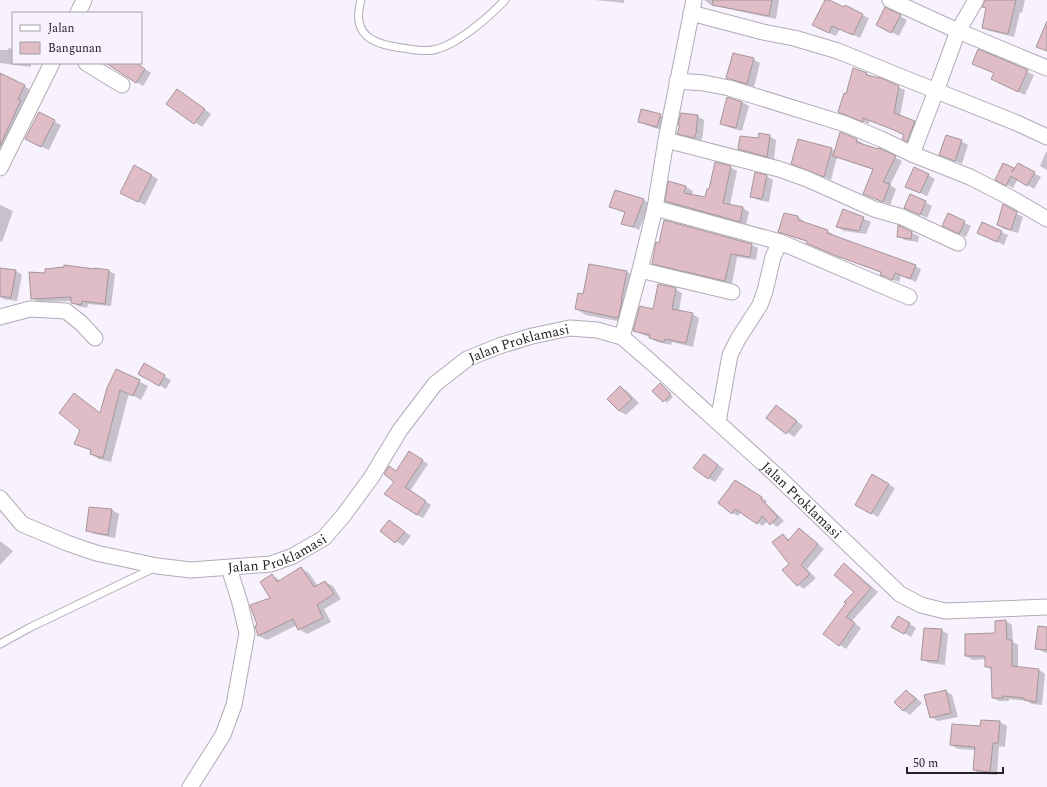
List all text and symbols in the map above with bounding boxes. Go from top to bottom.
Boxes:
legend [12,12,142,64]
text: Jalan [48,19,75,38]
text: Bangunan [48,39,102,58]
street label: Jalan Proklamasi [465,318,571,368]
street label: Jalan Proklamasi [757,457,846,544]
street label: Jalan Proklamasi [227,529,331,578]
scale bar [907,749,1003,775]
text: 50 m [913,754,938,773]

